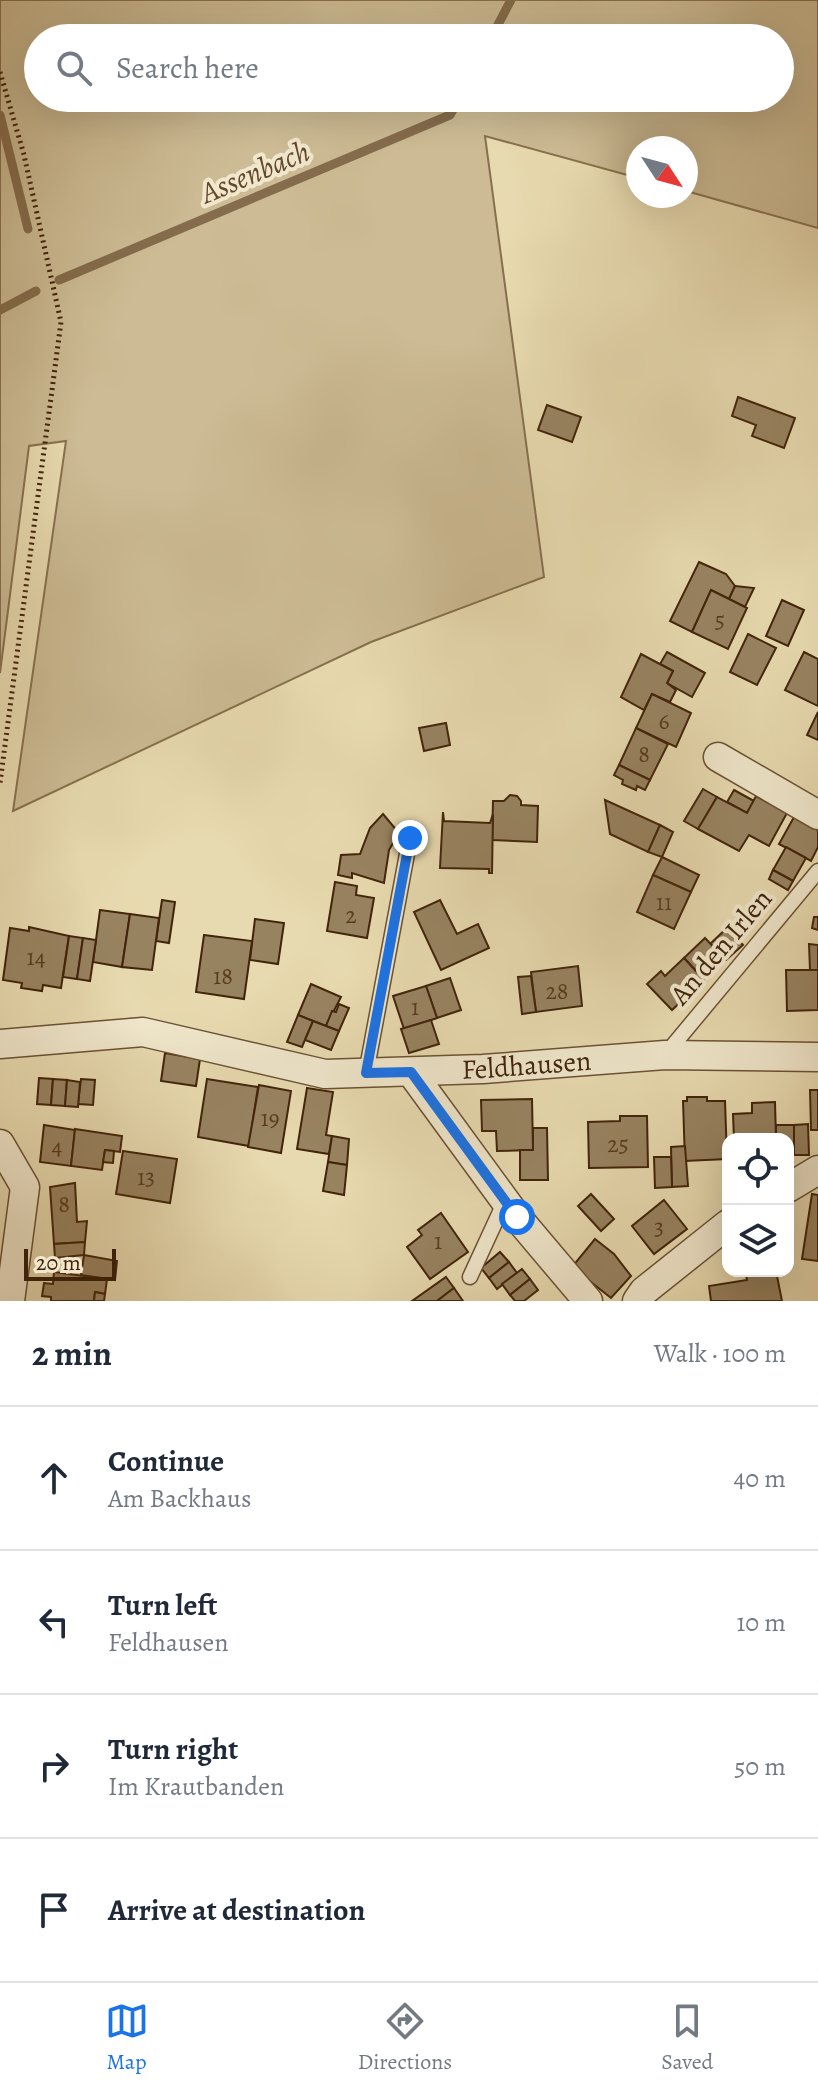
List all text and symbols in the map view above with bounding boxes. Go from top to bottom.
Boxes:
search box [24,24,794,112]
icon: search [52,46,96,90]
text: Search here [116,48,259,88]
water label: Assenbach [192,131,316,214]
north arrow [626,136,698,208]
house number: 5 [715,604,725,636]
house number: 6 [658,705,670,737]
house number: 8 [638,738,650,770]
route end [392,820,428,856]
street label: An den Irlen [661,881,781,1014]
house number: 11 [656,886,672,918]
house number: 2 [345,899,357,931]
house number: 14 [26,941,46,973]
house number: 18 [213,960,233,992]
house number: 28 [545,975,569,1007]
house number: 1 [411,991,419,1023]
street label: Feldhausen [461,1042,593,1089]
house number: 19 [260,1102,280,1134]
house number: 25 [607,1128,629,1160]
house number: 4 [52,1130,63,1162]
map controls [722,1133,794,1277]
button: locate [722,1133,794,1205]
house number: 13 [137,1161,155,1193]
house number: 8 [58,1188,70,1220]
route start [499,1199,535,1235]
button: layers [722,1205,794,1277]
house number: 3 [654,1211,664,1243]
house number: 1 [434,1225,442,1257]
scale bar [24,1245,116,1281]
text: 20 m [36,1248,81,1278]
text: 2 min [32,1330,112,1377]
text: Walk · 100 m [654,1336,786,1371]
text: Continue [108,1441,224,1481]
icon: ahead [32,1456,76,1500]
text: 40 m [734,1461,786,1496]
text: Am Backhaus [108,1481,252,1516]
text: Turn left [108,1585,217,1625]
icon: left [32,1600,76,1644]
text: 10 m [736,1605,786,1640]
text: Feldhausen [108,1625,229,1660]
text: Turn right [108,1729,238,1769]
icon: right [32,1744,76,1788]
text: 50 m [734,1749,786,1784]
text: Im Krautbanden [108,1769,284,1804]
icon: arrive [32,1888,76,1932]
text: Arrive at destination [108,1890,365,1930]
tab: Map [105,1999,149,2077]
tab: Directions [358,1999,452,2077]
tab: Saved [661,1999,713,2077]

